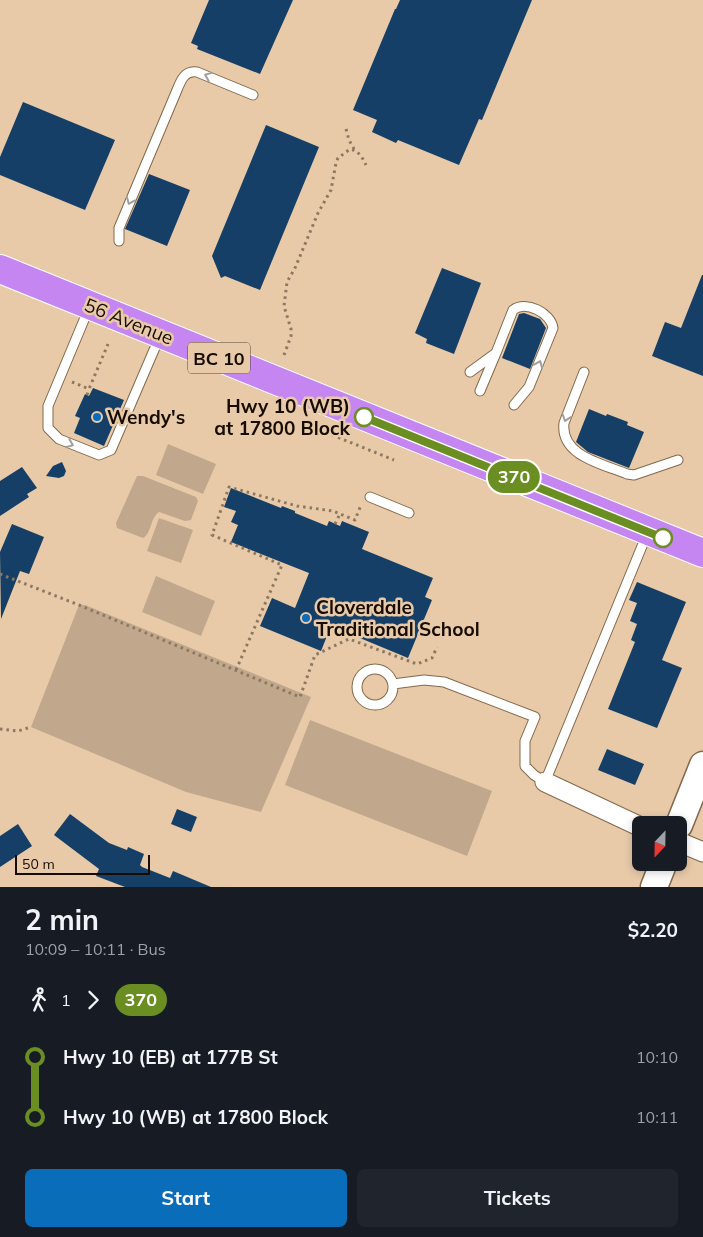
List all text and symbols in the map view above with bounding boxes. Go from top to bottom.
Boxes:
one-way arrow [204,72,213,83]
one-way arrow [126,196,137,205]
street label: 56 Avenue [81,292,177,350]
road number: BC 10 [188,342,250,373]
one-way arrow [533,360,543,368]
place label: Hwy 10 (WB) at 17800 Block [214,394,351,440]
place label: Wendy's [107,405,185,429]
marker: Hwy 10 (WB) at 17800 Block [354,407,374,427]
marker: Wendy's [91,411,103,423]
one-way arrow [562,413,572,421]
one-way arrow [65,437,74,448]
line badge: 370 [485,461,543,493]
text: 370 [498,465,530,488]
unlabelled marker [653,528,673,548]
place label: Cloverdale Traditional School [316,595,480,641]
marker: Cloverdale Traditional School [300,612,312,624]
north arrow [632,816,688,871]
map controls [632,816,687,871]
scale bar [15,852,150,875]
text: 50 m [22,855,55,873]
text: 2 min [25,902,99,937]
text: $2.20 [628,918,678,942]
text: 10:09 – 10:11 · Bus [25,939,166,959]
icon: walk [25,986,53,1014]
icon: forward [79,986,107,1014]
text: 370 [125,988,157,1011]
text: 1 [61,990,71,1010]
text: Hwy 10 (EB) at 177B St [63,1045,278,1069]
text: 10:10 [636,1047,678,1067]
text: Hwy 10 (WB) at 17800 Block [63,1105,328,1129]
text: 10:11 [636,1107,678,1127]
button: Start [25,1169,347,1227]
button: Tickets [357,1169,678,1227]

